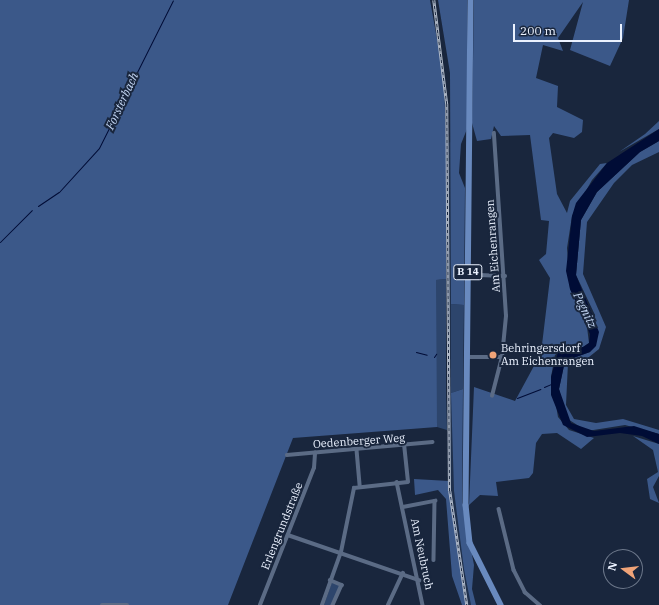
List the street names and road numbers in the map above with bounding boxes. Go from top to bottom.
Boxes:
street label: Am Eichenrangen [483,199,503,293]
road number: B 14 [453,264,483,280]
street label: Oedenberger Weg [313,431,405,451]
street label: Erlengrundstraße [259,481,305,571]
street label: Am Neubruch [408,517,436,591]

